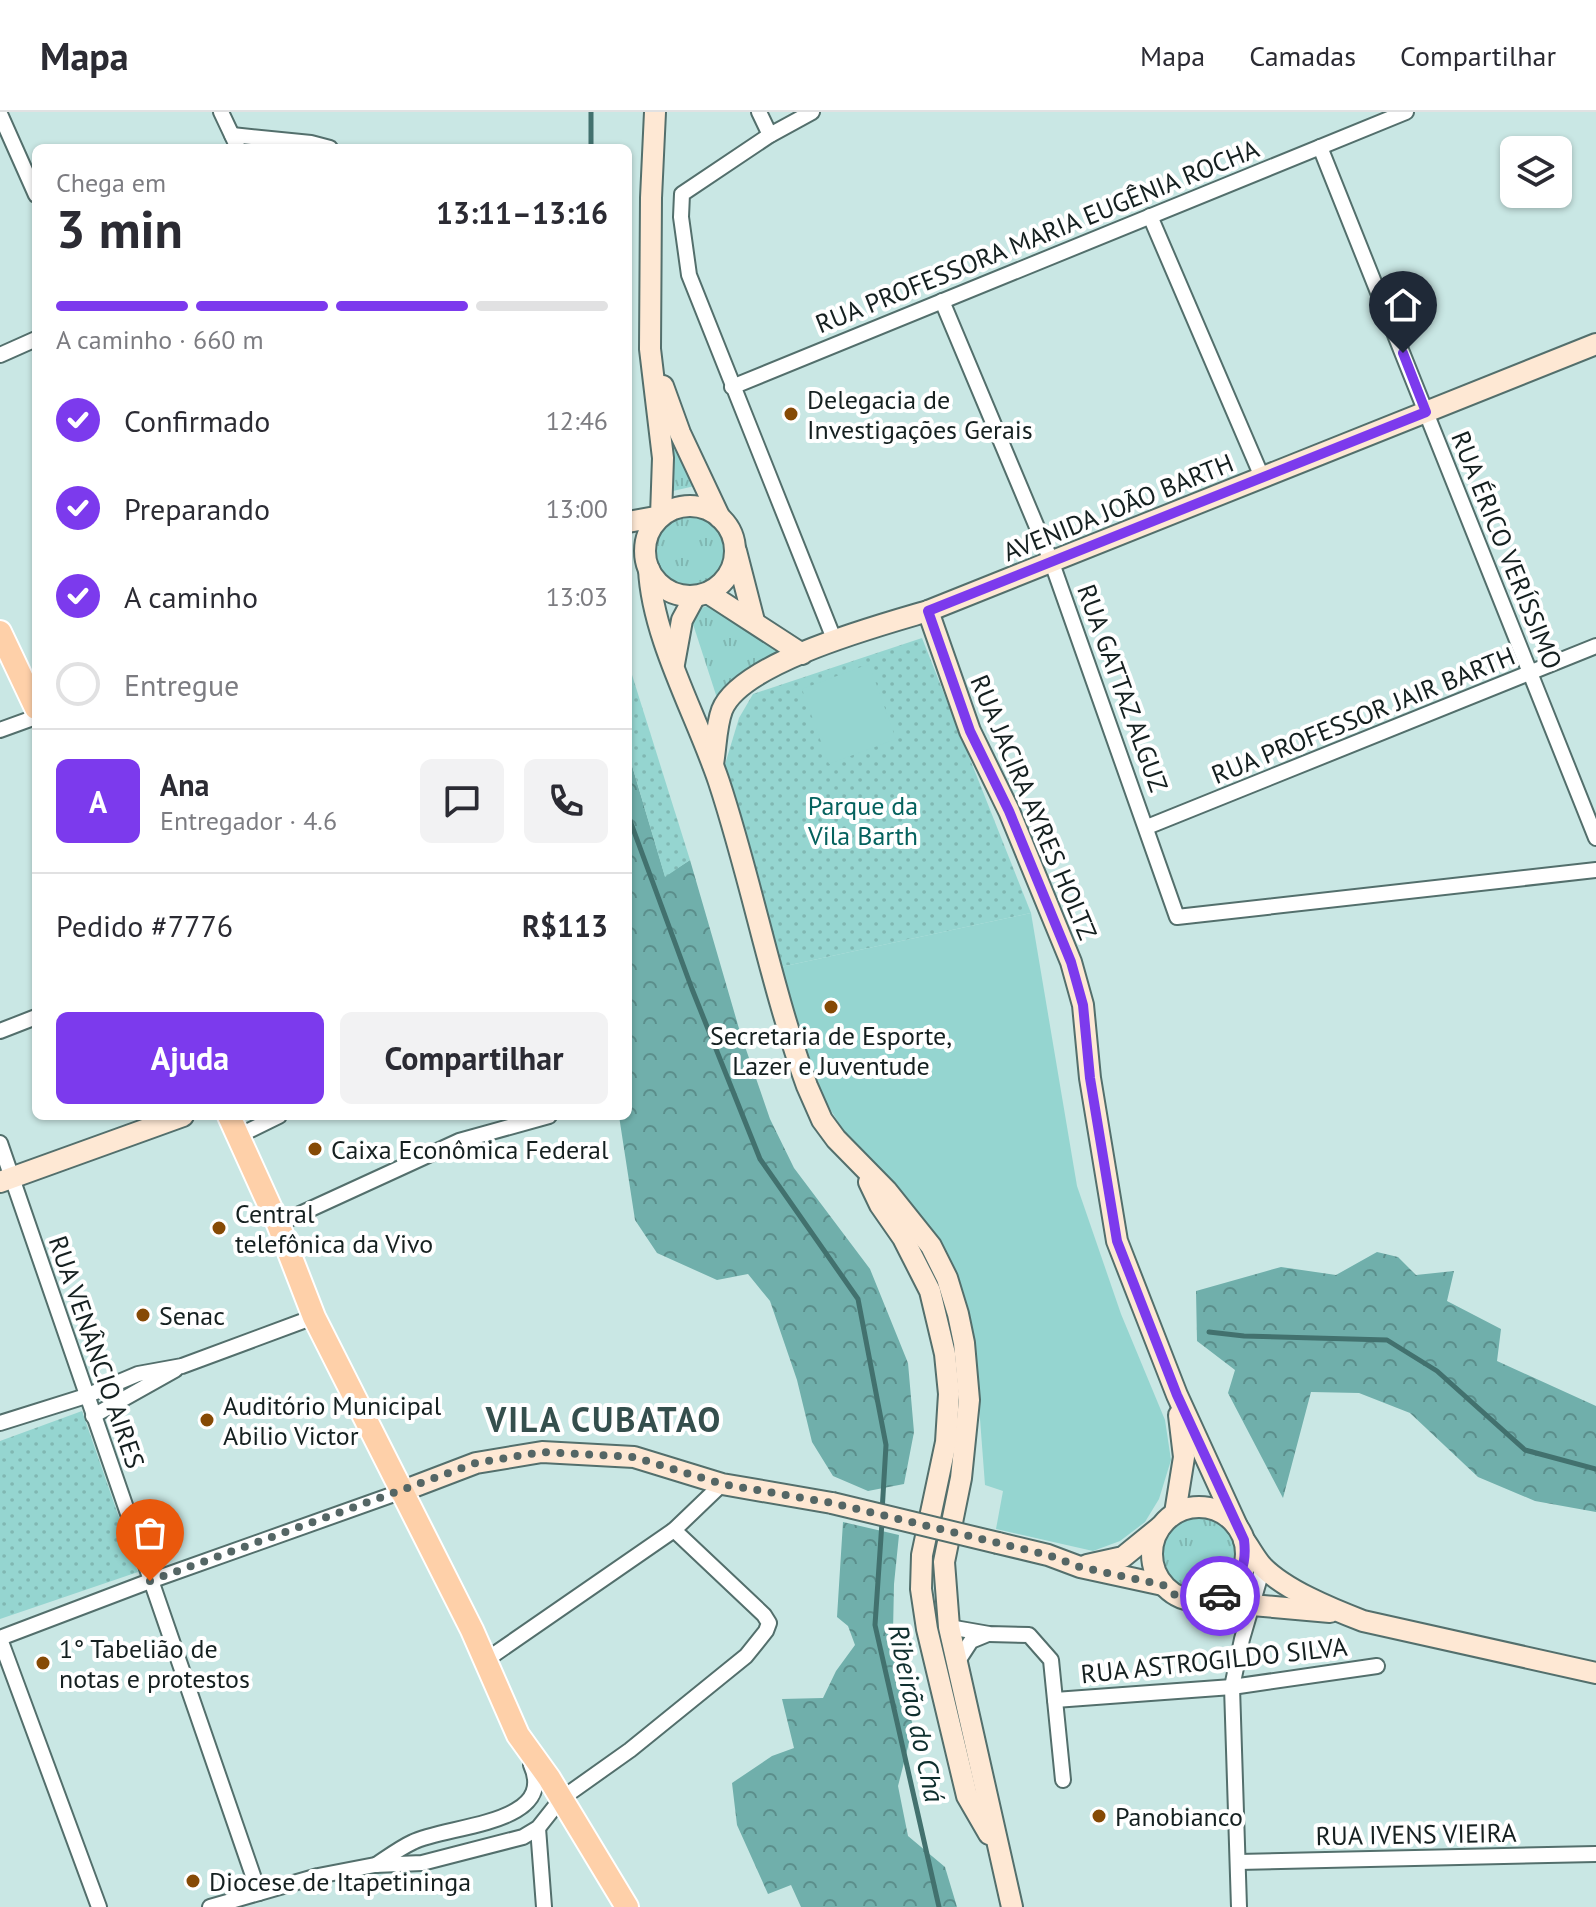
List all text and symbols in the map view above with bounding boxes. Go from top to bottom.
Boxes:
text: Mapa [40,31,129,80]
text: Mapa [1140,37,1205,74]
text: Camadas [1249,37,1356,74]
text: Compartilhar [1400,37,1556,74]
street label: RUA PROFESSORA MARIA EUGÊNIA ROCHA [811,132,1263,340]
map controls [1500,136,1572,208]
button: layers [1500,136,1572,208]
text: Chega em [56,166,166,199]
text: 13:11–13:16 [436,193,608,232]
text: 3 min [56,195,183,262]
pin [1369,271,1437,353]
icon: home [1381,283,1425,327]
text: A caminho · 660 m [56,323,264,356]
place label: Delegacia de Investigações Gerais [807,383,1033,446]
icon: check [56,398,100,442]
text: Confirmado [124,401,270,440]
text: 12:46 [546,404,608,437]
marker: Delegacia de Investigações Gerais [782,405,800,423]
street label: RUA ÉRICO VERÍSSIMO [1444,426,1570,674]
street label: AVENIDA JOÃO BARTH [998,446,1238,568]
icon: check [56,486,100,530]
text: Preparando [124,489,270,528]
text: 13:00 [546,492,608,525]
icon: check [56,574,100,618]
text: A caminho [124,577,258,616]
text: 13:03 [546,580,608,613]
street label: RUA GATTAZ ALGUZ [1070,580,1176,796]
street label: RUA PROFESSOR JAIR BARTH [1206,639,1520,791]
text: Entregue [124,665,239,704]
street label: RUA JACIRA AYRES HOLTZ [963,670,1105,944]
button: chat [420,759,504,843]
button: phone [524,759,608,843]
text: Ana [160,765,209,804]
text: A [89,782,107,821]
park label: Parque da Vila Barth [807,789,918,852]
text: Entregador · 4.6 [160,804,337,837]
text: Pedido #7776 [56,906,233,945]
text: R$113 [522,906,608,945]
marker: Secretaria de Esporte, Lazer e Juventude [822,998,840,1016]
button: Ajuda [56,1012,324,1104]
button: Compartilhar [340,1012,608,1104]
place label: Secretaria de Esporte, Lazer e Juventude [710,1019,952,1082]
place label: Caixa Econômica Federal [331,1133,609,1166]
marker: Caixa Econômica Federal [306,1140,324,1158]
place label: Central telefônica da Vivo [235,1197,433,1260]
marker: Central telefônica da Vivo [210,1219,228,1237]
street label: RUA VENÂNCIO AIRES [42,1231,152,1473]
place label: Senac [159,1299,225,1332]
marker: Senac [134,1306,152,1324]
place label: Auditório Municipal Abilio Victor [223,1389,442,1452]
district label: VILA CUBATAO [485,1397,722,1441]
marker: Auditório Municipal Abilio Victor [198,1411,216,1429]
pin [116,1499,184,1581]
icon: bag [128,1511,172,1555]
courier [1180,1556,1260,1636]
icon: car [1198,1574,1242,1618]
water label: Ribeirão do Chá [880,1621,954,1806]
street label: RUA ASTROGILDO SILVA [1079,1630,1349,1690]
place label: 1° Tabelião de notas e protestos [59,1632,250,1695]
marker: 1° Tabelião de notas e protestos [34,1654,52,1672]
place label: Panobianco [1115,1800,1243,1833]
marker: Panobianco [1090,1807,1108,1825]
street label: RUA IVENS VIEIRA [1315,1816,1517,1852]
place label: Diocese de Itapetininga [209,1865,471,1898]
marker: Diocese de Itapetininga [184,1872,202,1890]

